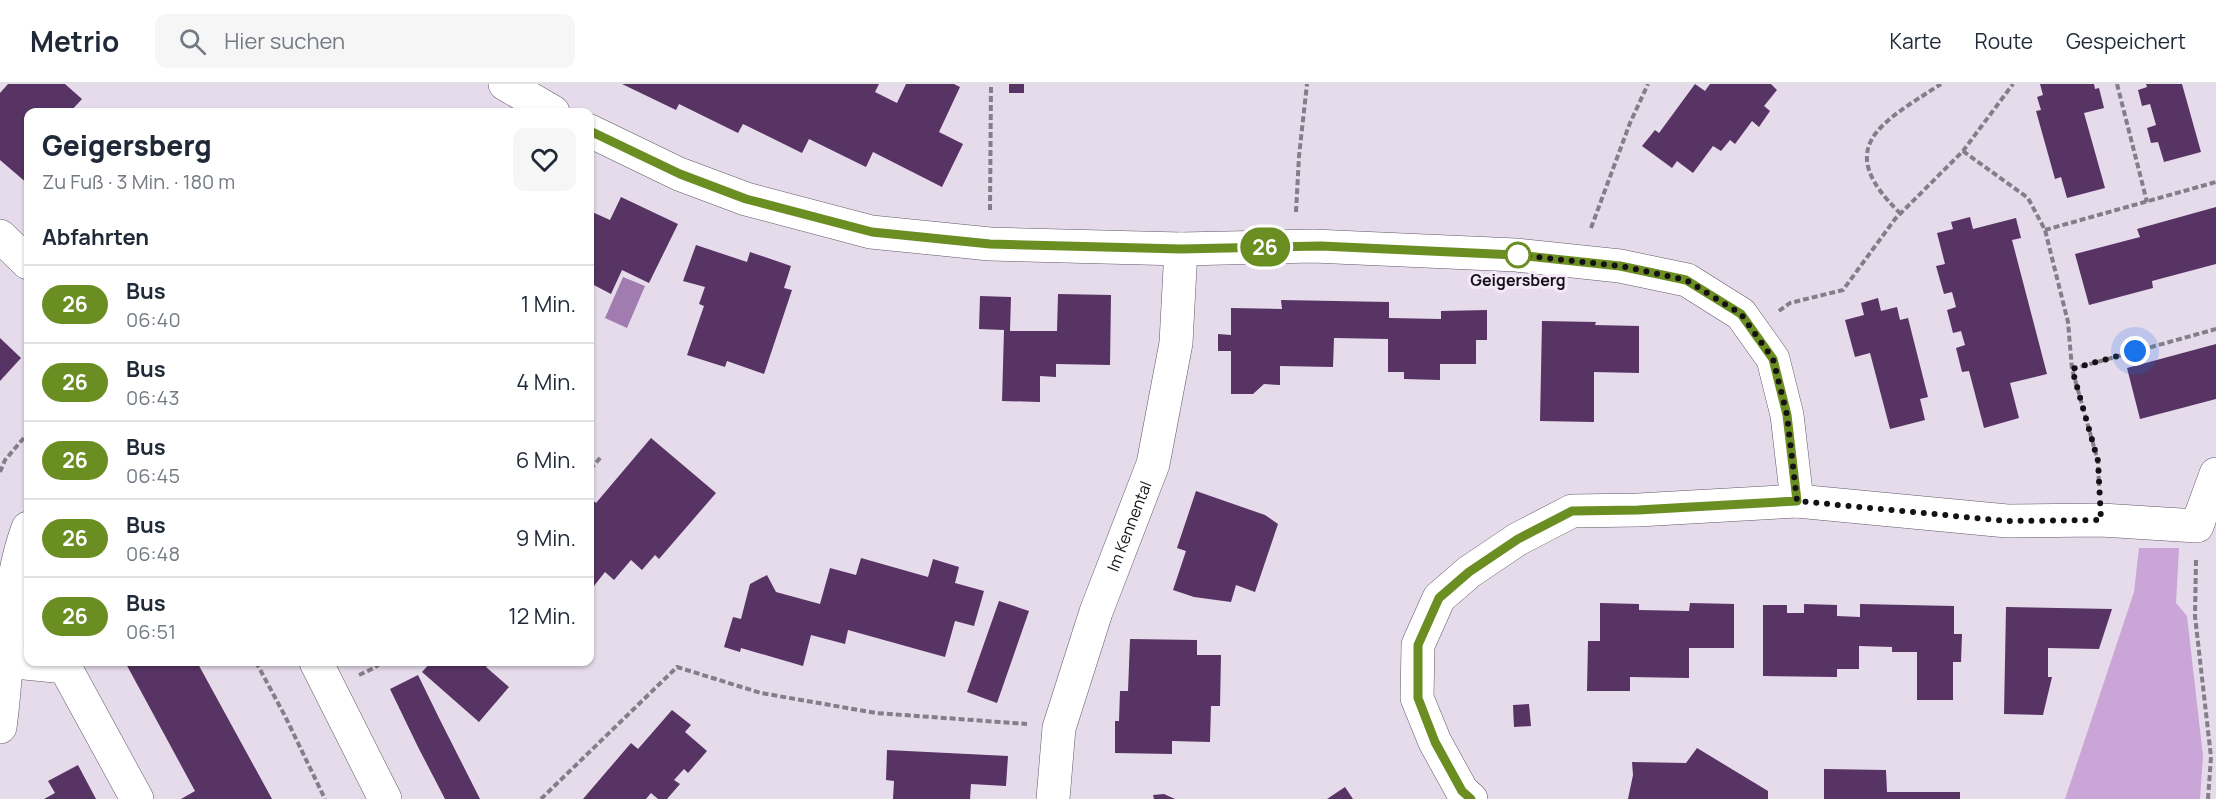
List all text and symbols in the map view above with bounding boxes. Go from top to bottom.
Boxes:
search box [155,14,575,68]
text: Metrio [30,22,119,60]
icon: search [176,25,209,58]
text: Hier suchen [224,26,345,56]
text: Karte [1890,27,1942,55]
text: Route [1975,27,2033,55]
text: Gespeichert [2066,27,2186,55]
text: Geigersberg [42,126,212,164]
button: heart [513,128,576,191]
text: Zu Fuß · 3 Min. · 180 m [42,168,235,195]
text: Abfahrten [42,222,149,252]
line badge: 26 [1238,228,1292,266]
text: 26 [1252,233,1278,261]
marker: Geigersberg [1505,242,1531,268]
place label: Geigersberg [1470,269,1566,291]
text: Bus [126,276,166,306]
text: 1 Min. [521,289,576,319]
text: 26 [62,290,88,318]
text: 06:40 [126,306,181,333]
your location [2120,336,2150,366]
text: Bus [126,354,166,384]
text: 4 Min. [516,367,576,397]
text: 26 [62,368,88,396]
text: 06:43 [126,384,179,411]
text: Bus [126,432,166,462]
text: 6 Min. [516,445,576,475]
text: 26 [62,446,88,474]
text: 06:45 [126,462,180,489]
street label: Im Kennental [1102,478,1156,575]
text: Bus [126,510,166,540]
text: 9 Min. [516,523,576,553]
text: 26 [62,524,88,552]
text: 06:48 [126,540,180,567]
text: Bus [126,588,166,618]
text: 12 Min. [508,601,576,631]
text: 26 [62,602,88,630]
text: 06:51 [126,618,176,645]

